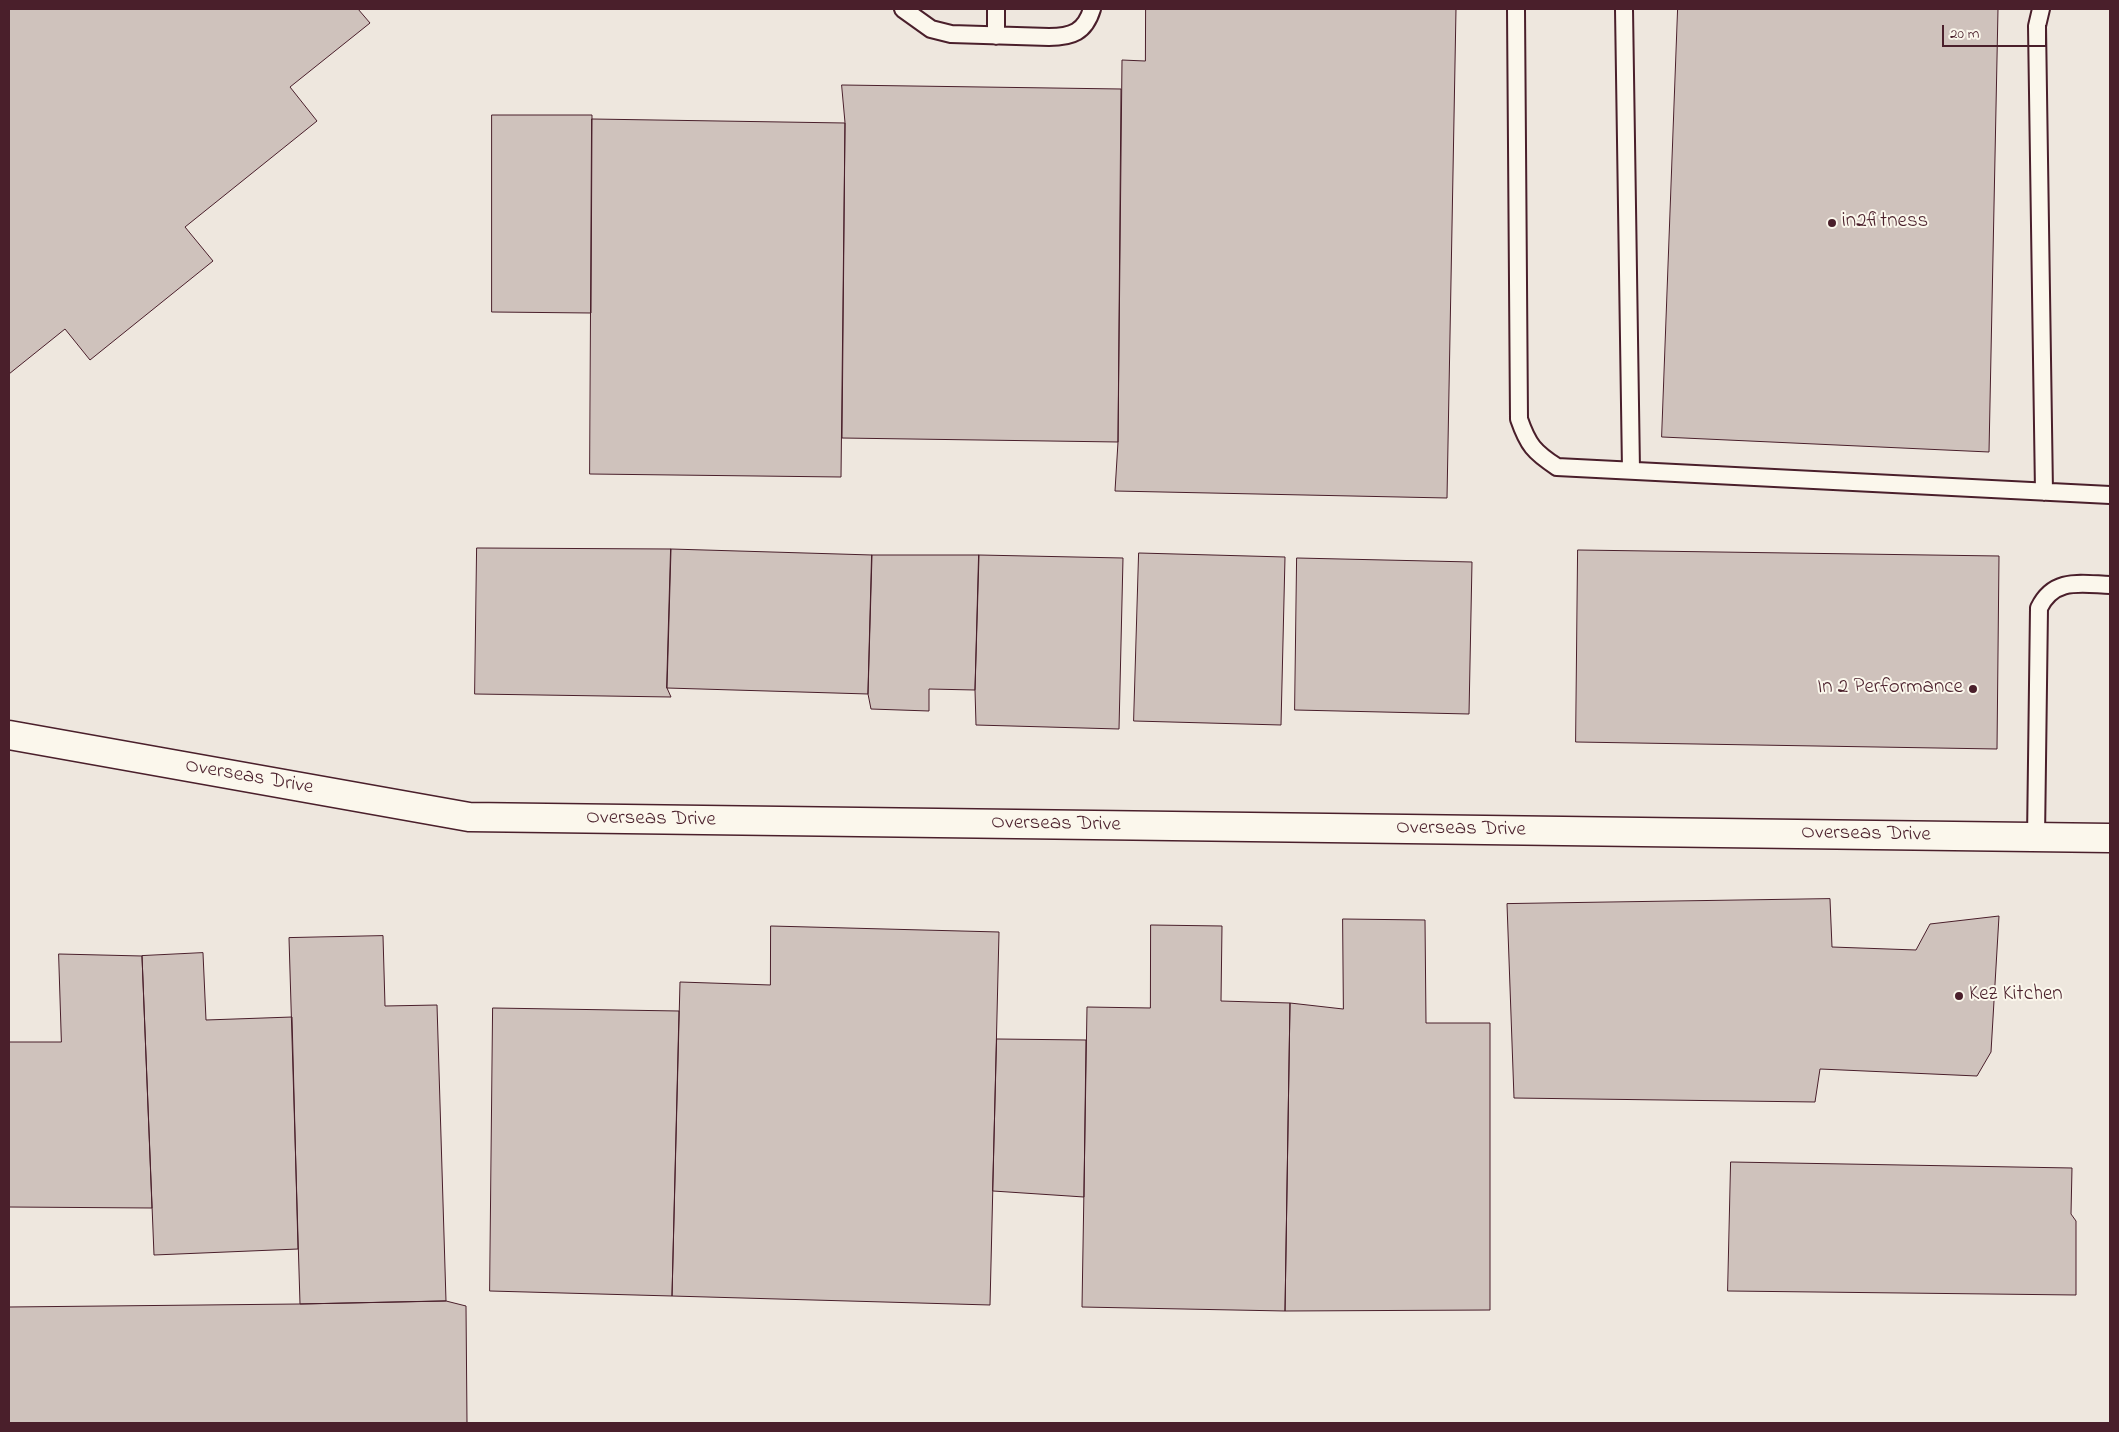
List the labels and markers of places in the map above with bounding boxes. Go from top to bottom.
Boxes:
place label: in2fitness [1842,210,1928,236]
marker: in2fitness [1826,217,1838,229]
place label: In 2 Performance [1817,676,1963,702]
marker: In 2 Performance [1967,683,1979,695]
place label: Kez Kitchen [1969,983,2063,1009]
marker: Kez Kitchen [1953,990,1965,1002]

